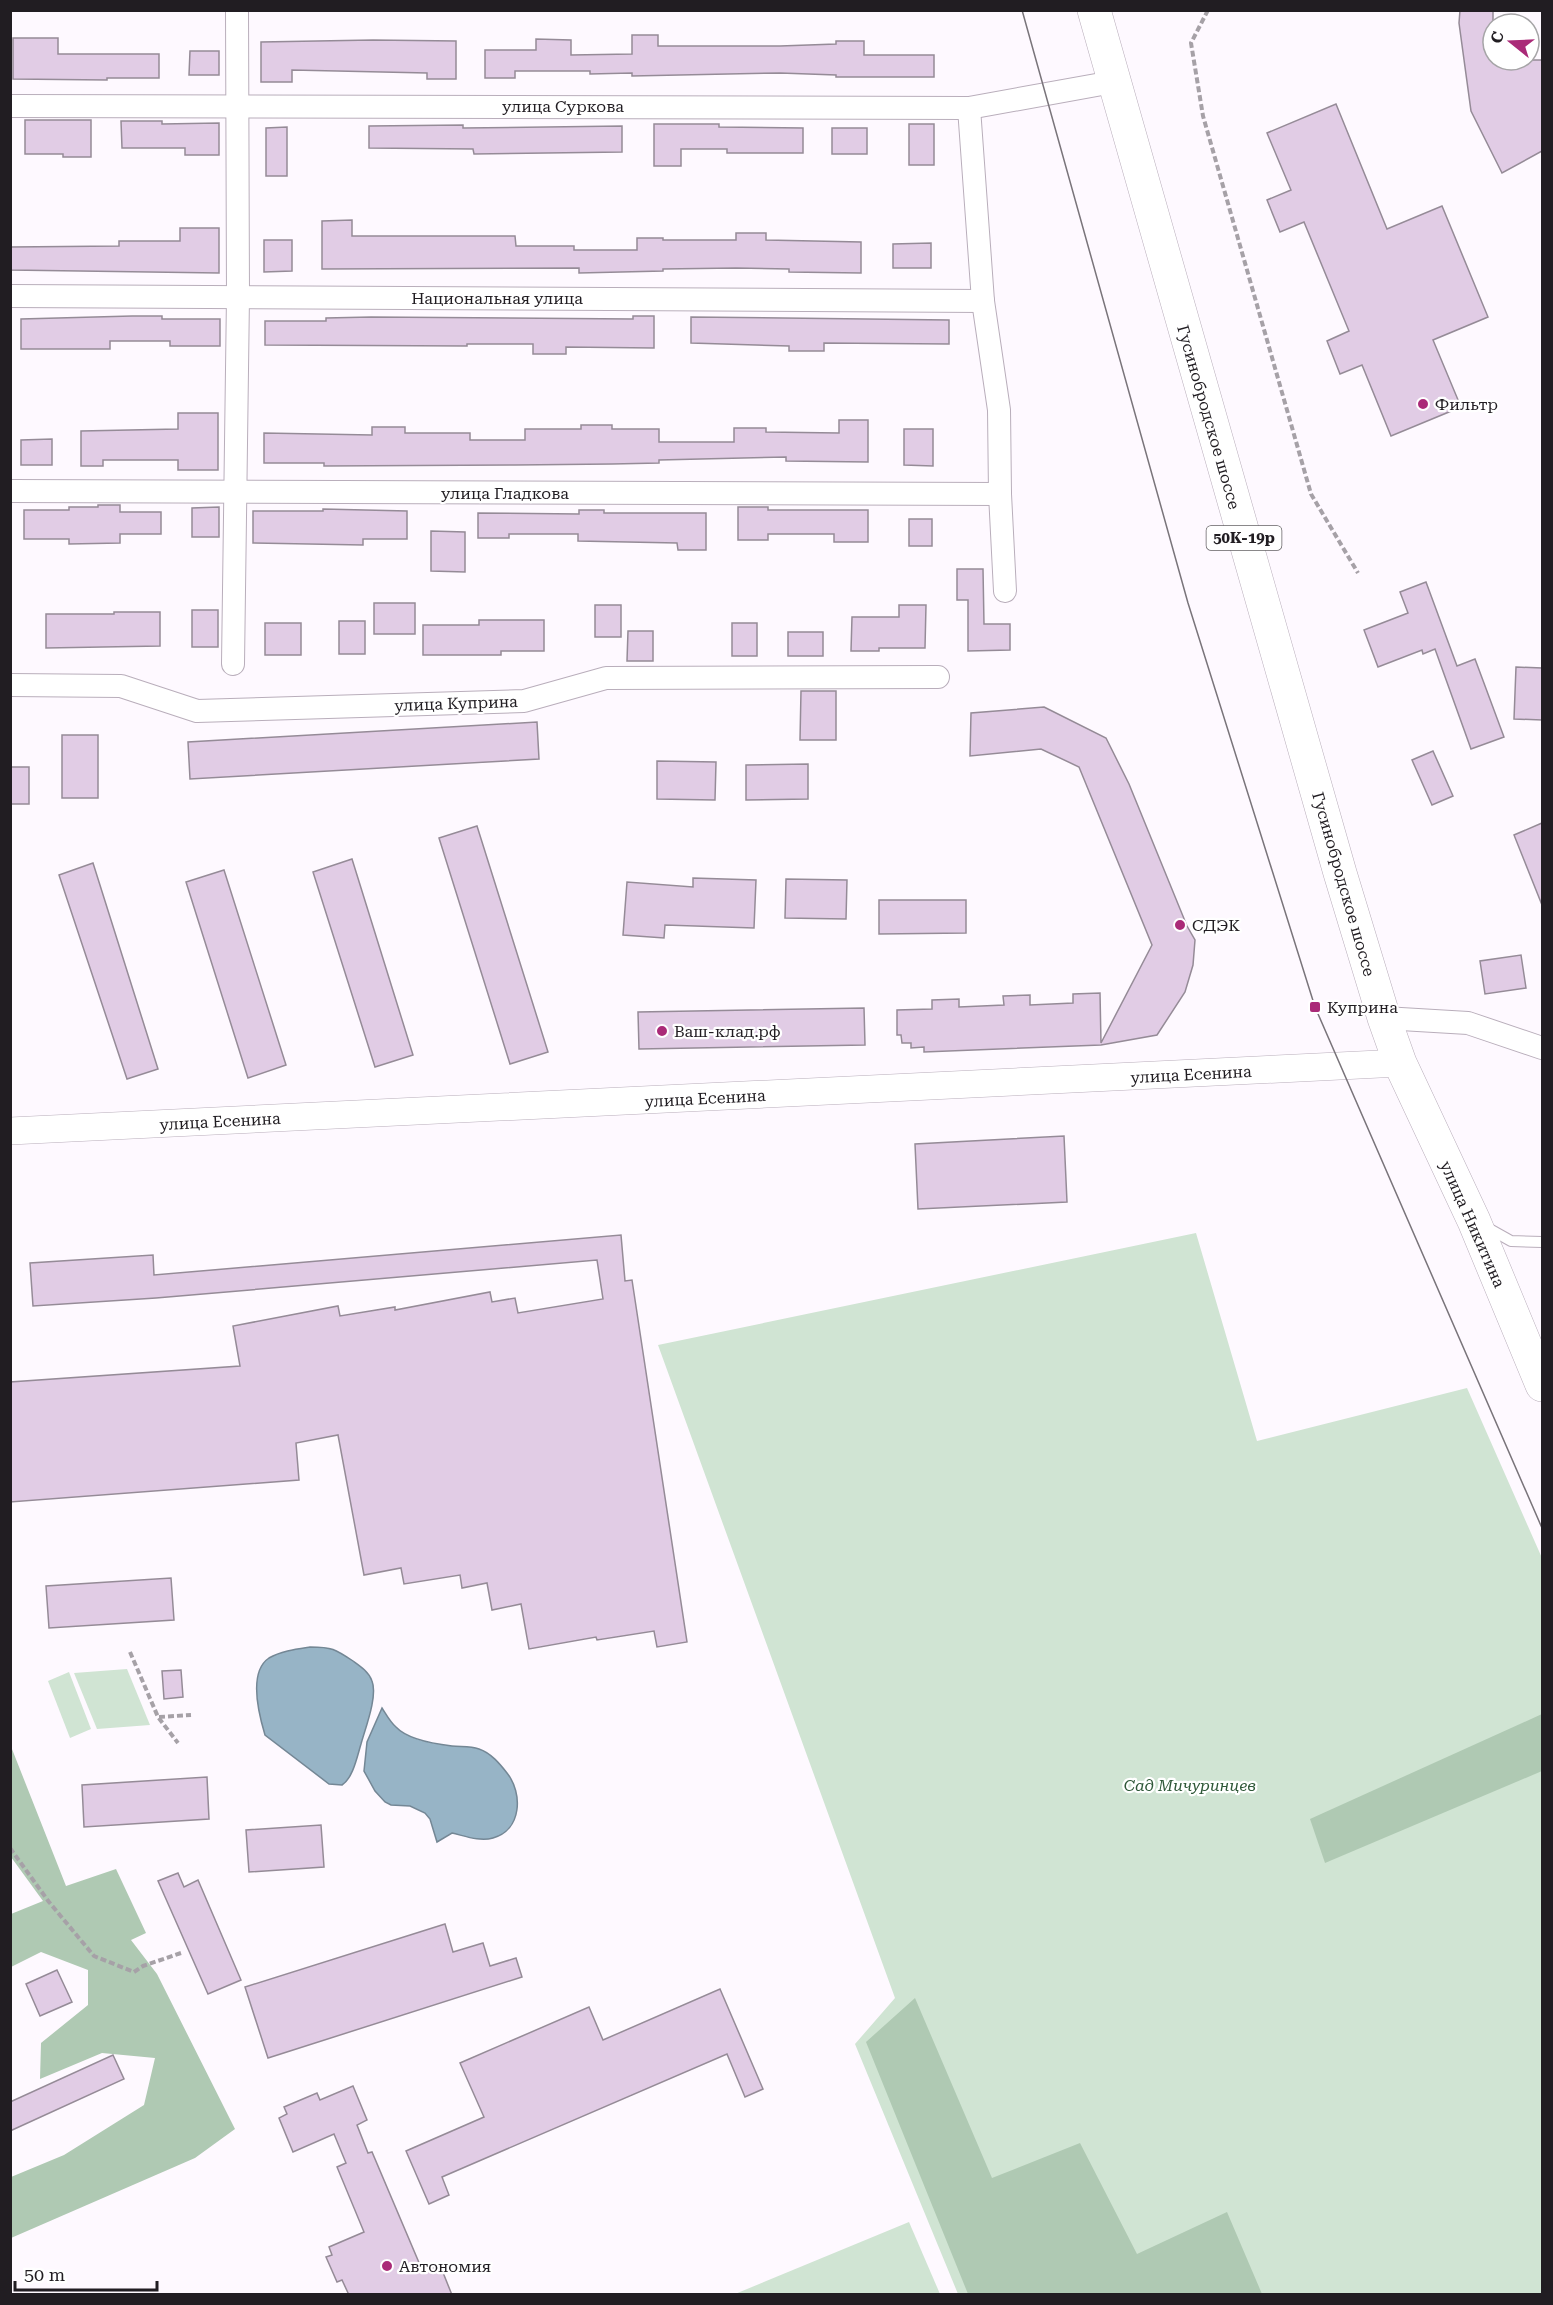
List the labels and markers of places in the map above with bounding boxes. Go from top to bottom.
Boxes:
place label: Фильтр [1435,395,1498,414]
marker: Фильтр [1416,397,1430,411]
place label: СДЭК [1192,916,1240,935]
marker: СДЭК [1173,918,1187,932]
place label: Куприна [1327,998,1398,1017]
marker: Куприна [1308,1000,1322,1014]
place label: Ваш-клад.рф [674,1022,781,1041]
marker: Ваш-клад.рф [655,1024,669,1038]
place label: Автономия [399,2257,491,2276]
marker: Автономия [380,2259,394,2273]

